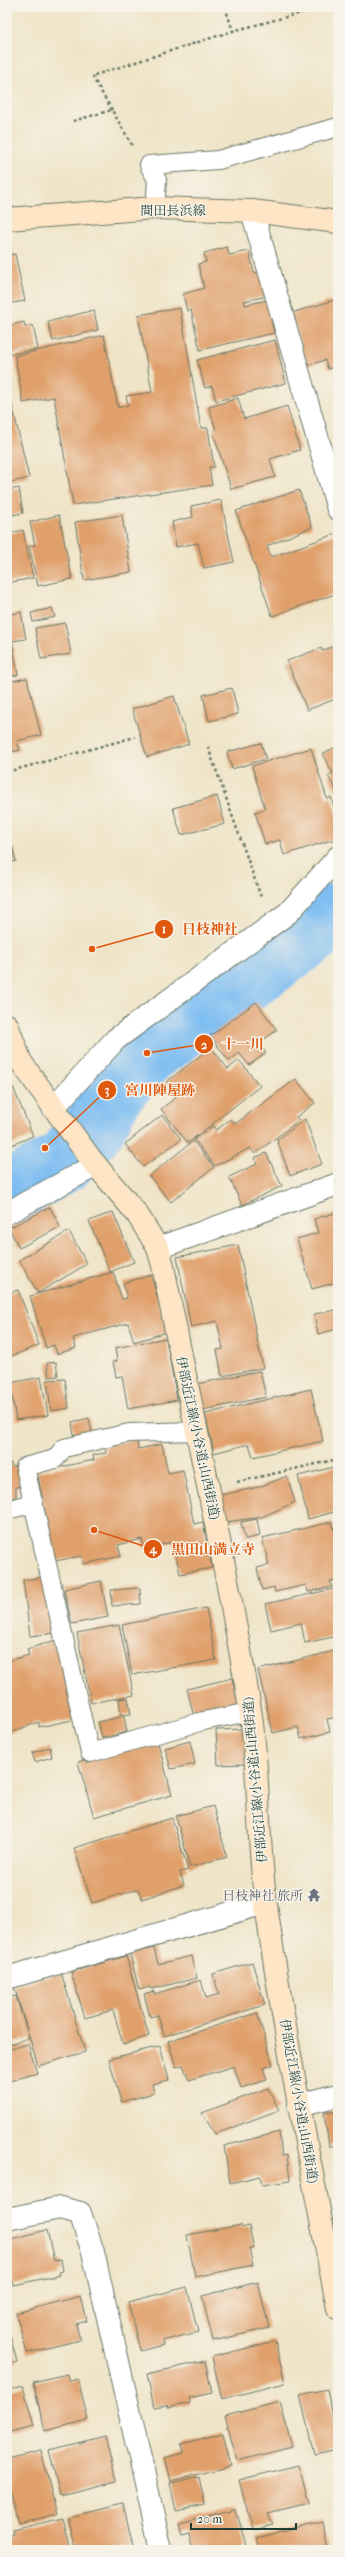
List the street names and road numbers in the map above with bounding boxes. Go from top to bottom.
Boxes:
street label: 間田長浜線 [140,203,206,218]
street label: 伊部近江線(小谷道;山西街道) [173,1355,223,1521]
street label: 伊部近江線(小谷道;山西街道) [240,1696,270,1864]
street label: 伊部近江線(小谷道;山西街道) [277,2018,321,2184]

